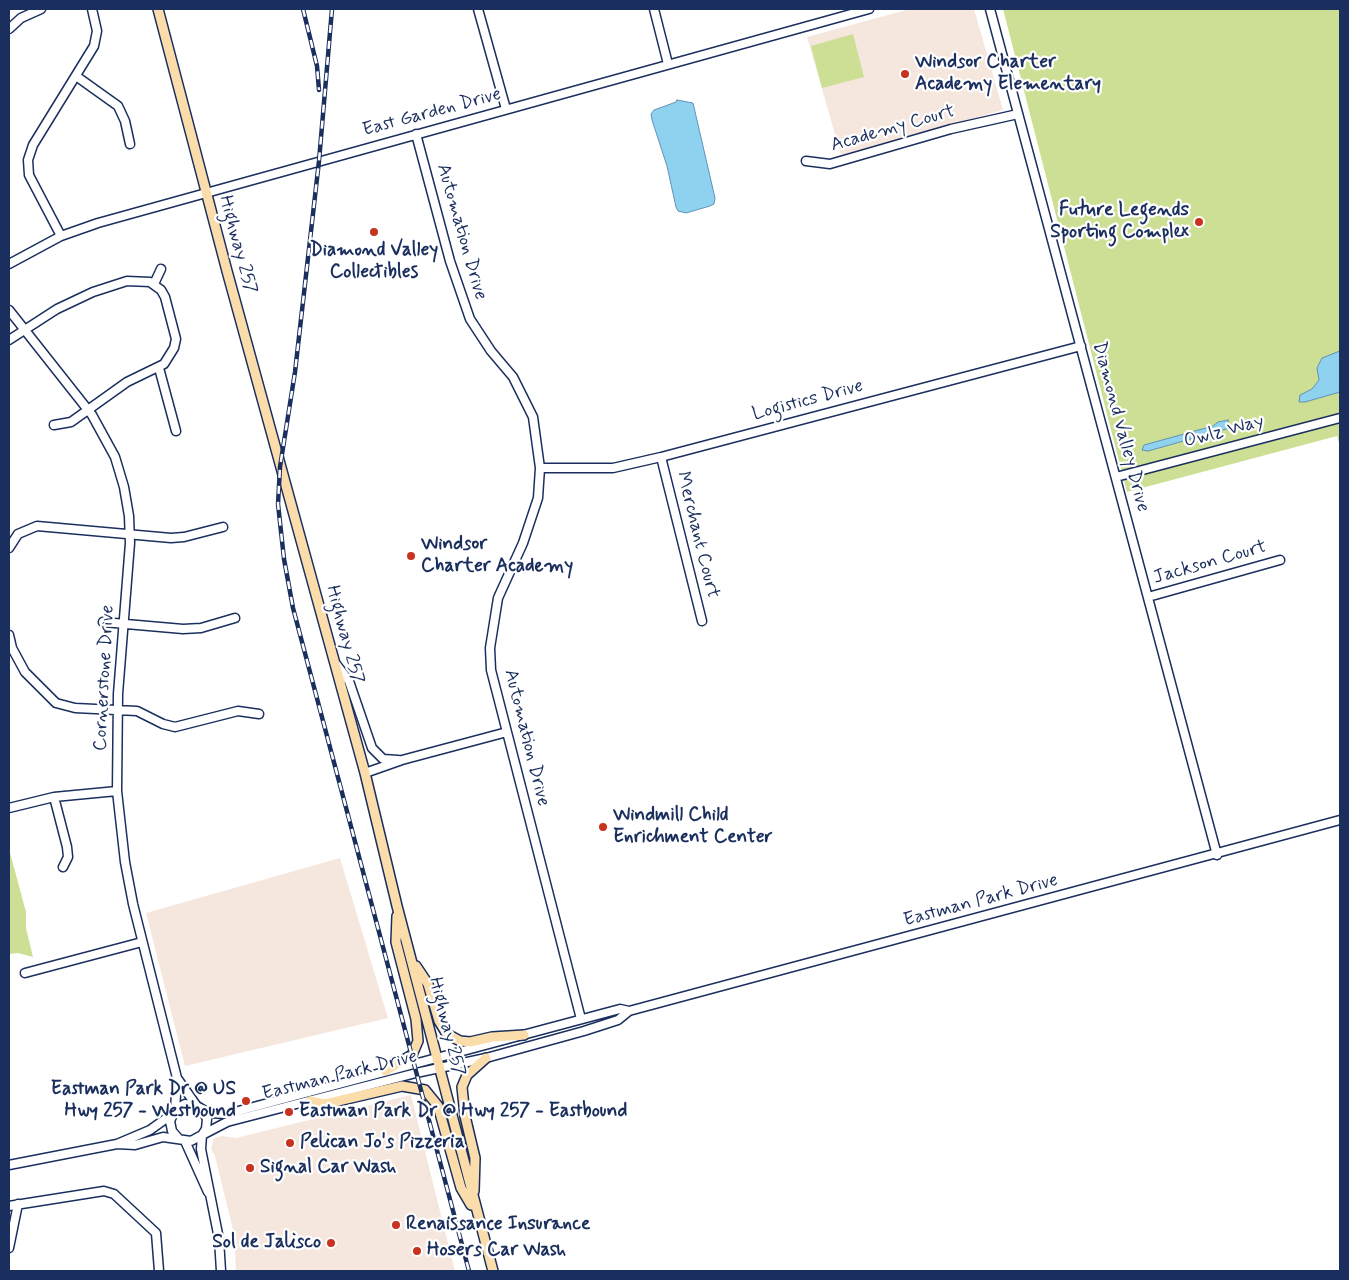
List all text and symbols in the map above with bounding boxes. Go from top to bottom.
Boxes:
place label: Windsor Charter Academy Elementary [915,52,1101,96]
marker: Windsor Charter Academy Elementary [899,68,911,80]
street label: East Garden Drive [360,84,504,142]
street label: Academy Court [828,100,958,158]
street label: Automation Drive [431,161,491,303]
street label: Highway 257 [213,193,261,297]
place label: Future Legends Sporting Complex [1050,200,1189,244]
marker: Future Legends Sporting Complex [1193,216,1205,228]
marker: Diamond Valley Collectibles [368,226,380,238]
place label: Diamond Valley Collectibles [310,240,438,284]
street label: Diamond Valley Drive [1086,339,1154,515]
street label: Logistics Drive [750,375,866,427]
street label: Owlz Way [1181,410,1267,454]
street label: Merchant Court [670,469,724,601]
place label: Windsor Charter Academy [421,534,573,578]
street label: Jackson Court [1151,536,1269,590]
marker: Windsor Charter Academy [405,550,417,562]
street label: Highway 257 [320,583,368,687]
street label: Cornerstone Drive [90,604,120,752]
street label: Automation Drive [498,667,554,809]
place label: Windmill Child Enrichment Center [613,805,773,849]
marker: Windmill Child Enrichment Center [597,821,609,833]
street label: Eastman Park Drive [901,869,1061,933]
street label: Highway 257 [423,975,469,1079]
street label: Eastman Park Drive [260,1046,420,1106]
place label: Eastman Park Dr @ US Hwy 257 - Westbound [51,1079,236,1123]
marker: Eastman Park Dr @ US Hwy 257 - Westbound [240,1095,252,1107]
place label: Eastman Park Dr @ Hwy 257 - Eastbound [299,1101,627,1123]
marker: Eastman Park Dr @ Hwy 257 - Eastbound [283,1106,295,1118]
place label: Pelican Jo's Pizzeria [300,1132,465,1154]
marker: Pelican Jo's Pizzeria [284,1137,296,1149]
place label: Signal Car Wash [260,1157,396,1179]
marker: Signal Car Wash [244,1162,256,1174]
place label: Renaissance Insurance [406,1214,590,1236]
marker: Renaissance Insurance [390,1219,402,1231]
place label: Sol de Jalisco [212,1232,321,1254]
marker: Sol de Jalisco [325,1237,337,1249]
place label: Hosers Car Wash [427,1240,566,1262]
marker: Hosers Car Wash [411,1245,423,1257]

